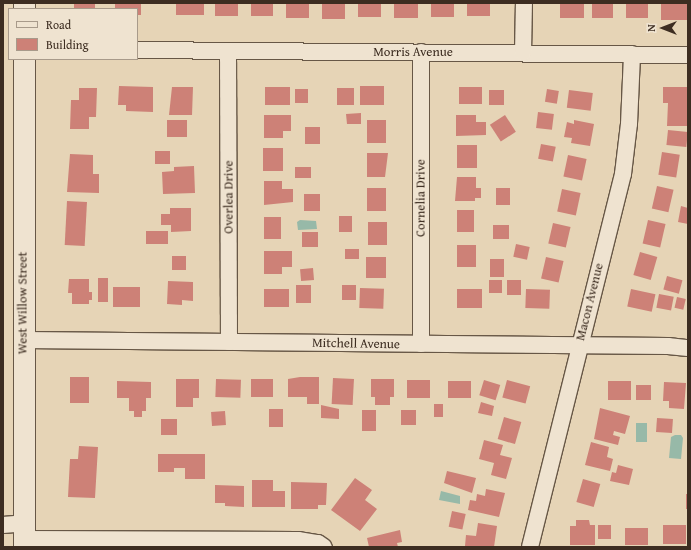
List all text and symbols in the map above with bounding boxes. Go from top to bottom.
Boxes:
legend [8,8,138,60]
north arrow [643,8,683,48]
text: Road [46,16,71,33]
text: N [643,24,659,32]
text: Building [46,36,89,53]
street label: Morris Avenue [373,44,453,60]
street label: Cornelia Drive [413,159,429,237]
street label: Overlea Drive [221,160,237,234]
street label: West Willow Street [15,252,31,354]
street label: Macon Avenue [573,262,607,342]
street label: Mitchell Avenue [312,335,400,353]

